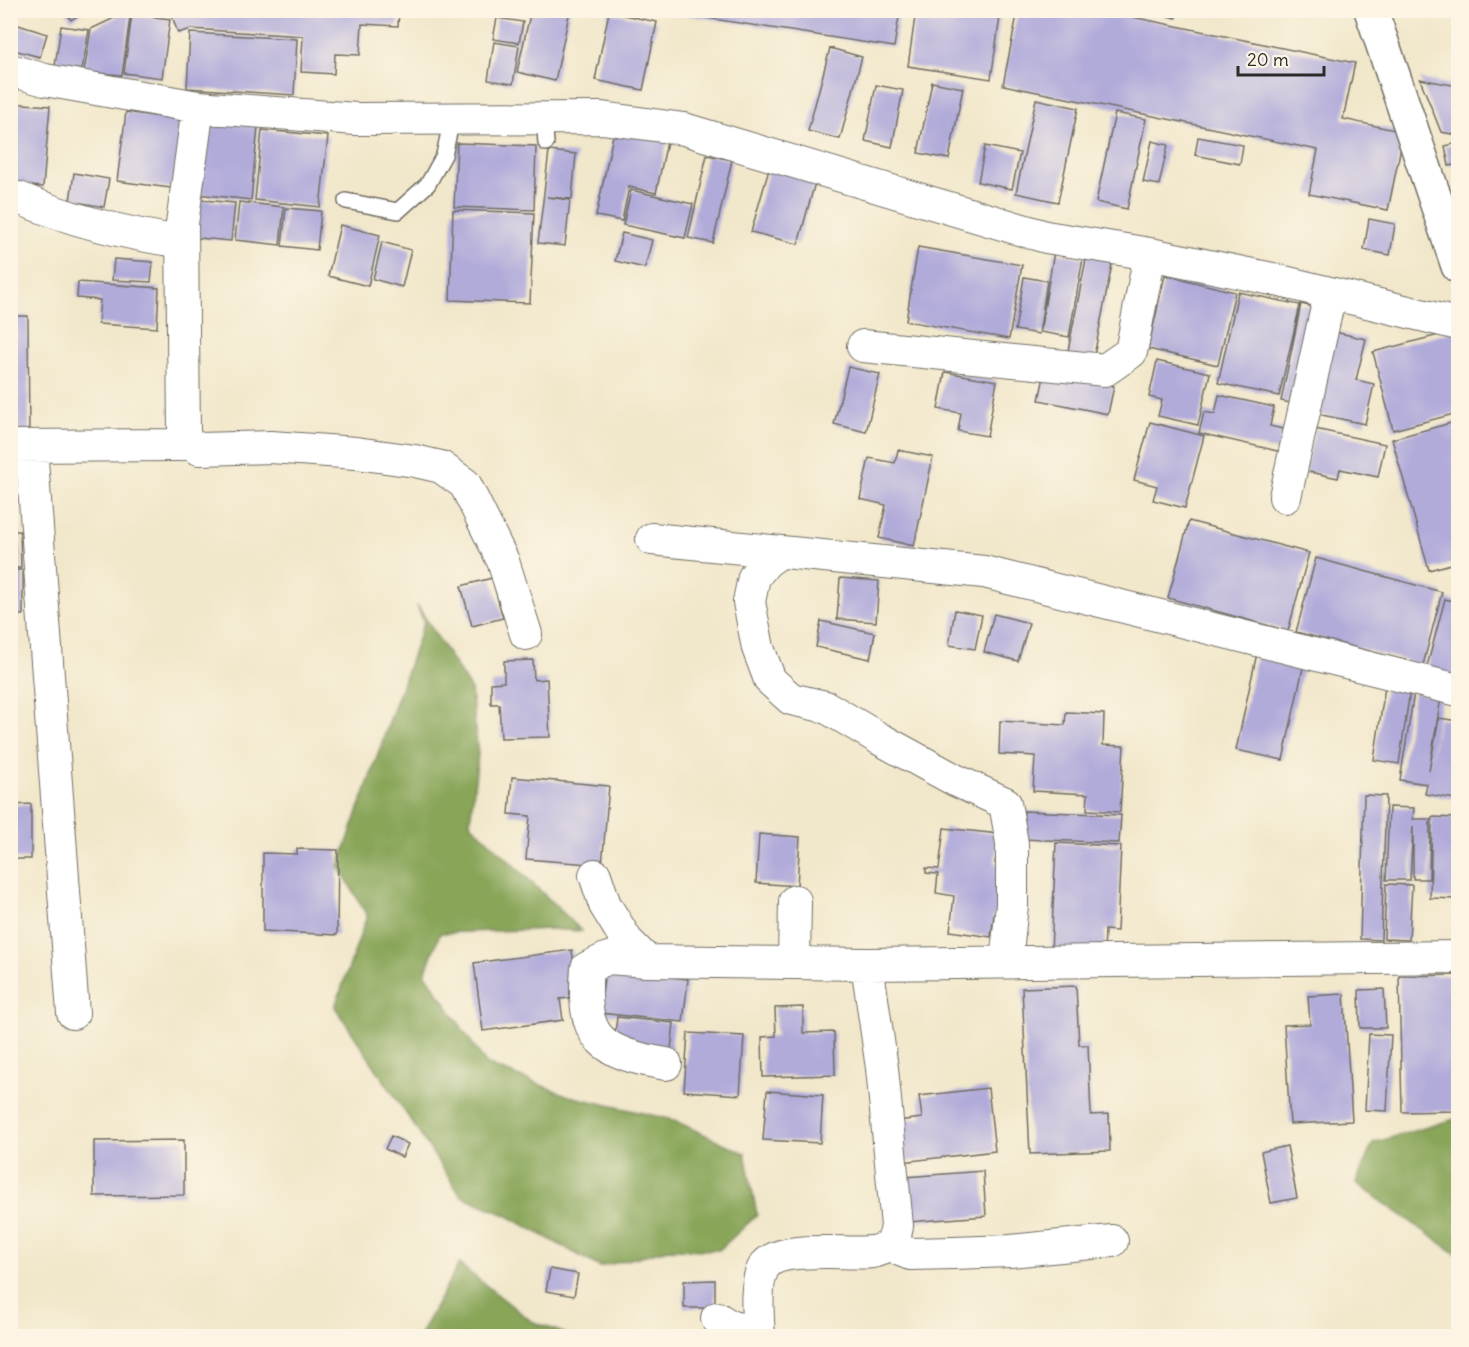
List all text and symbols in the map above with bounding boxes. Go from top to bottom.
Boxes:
scale bar [1238,39,1324,77]
text: 20 m [1247,48,1289,71]

